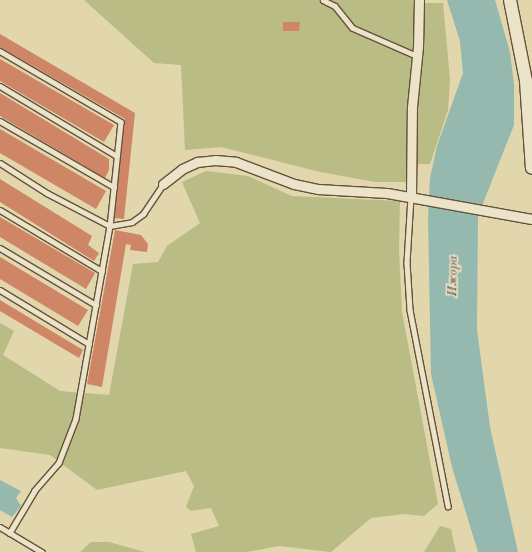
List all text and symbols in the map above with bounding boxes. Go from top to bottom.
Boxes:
water label: Ижора [446,255,462,297]

